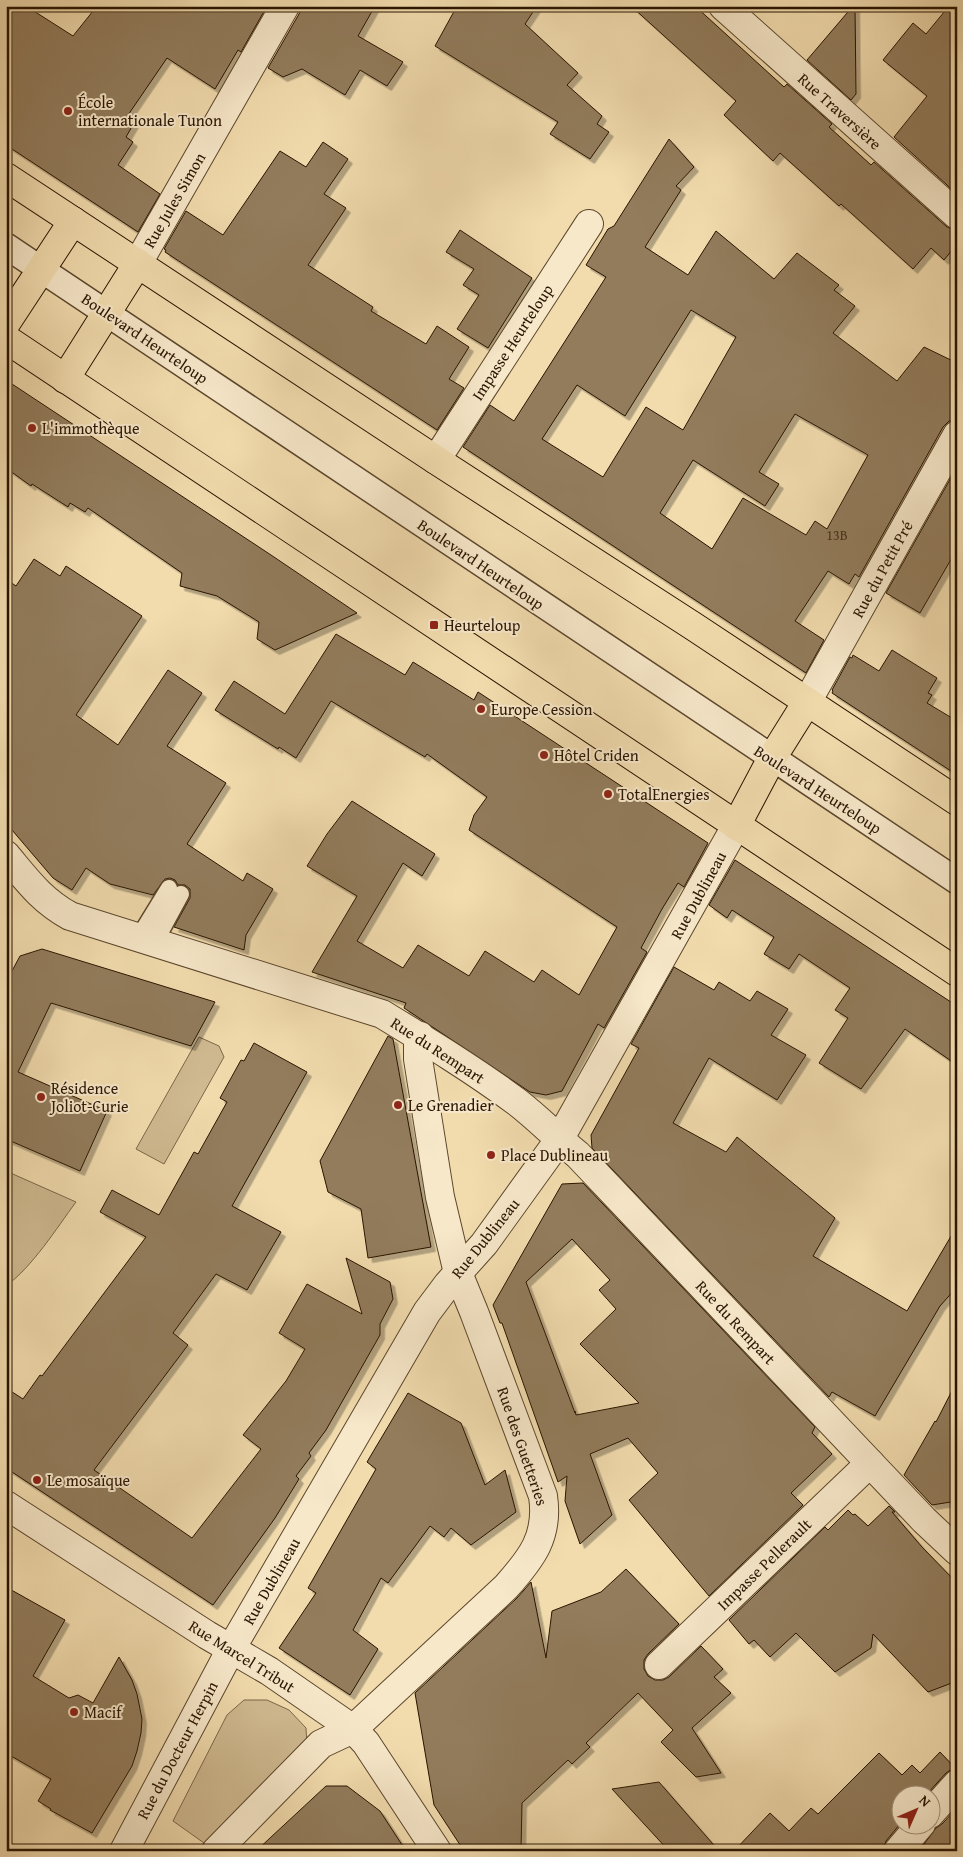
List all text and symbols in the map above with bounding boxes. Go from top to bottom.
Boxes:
street label: Rue Traversière [793,67,887,155]
place label: École internationale Tunon [78,90,222,132]
marker: École internationale Tunon [62,105,74,117]
street label: Rue Jules Simon [137,148,211,252]
street label: Impasse Heurteloup [465,279,559,405]
street label: Boulevard Heurteloup [77,287,213,390]
place label: L'immothèque [42,416,139,440]
marker: L'immothèque [26,422,38,434]
street label: Boulevard Heurteloup [413,513,549,616]
street label: Rue du Petit Pré [845,516,919,622]
house number: 13B [826,525,848,545]
place label: Heurteloup [444,613,521,637]
marker: Heurteloup [428,619,440,631]
place label: Europe Cession [491,697,592,721]
marker: Europe Cession [475,703,487,715]
street label: Boulevard Heurteloup [749,739,887,840]
place label: Hôtel Criden [554,743,639,767]
marker: Hôtel Criden [538,749,550,761]
place label: TotalEnergies [618,782,710,806]
marker: TotalEnergies [602,788,614,800]
street label: Rue Dublineau [664,846,732,943]
street label: Rue du Rempart [386,1011,490,1090]
place label: Résidence Joliot-Curie [49,1076,128,1118]
marker: Résidence Joliot-Curie [35,1091,47,1103]
place label: Le Grenadier [408,1093,494,1117]
marker: Le Grenadier [392,1099,404,1111]
place label: Place Dublineau [501,1143,608,1167]
marker: Place Dublineau [485,1149,497,1161]
street label: Rue Dublineau [445,1192,525,1283]
street label: Rue du Rempart [690,1274,782,1370]
street label: Rue des Guetteries [491,1383,555,1509]
place label: Le mosaïque [47,1468,130,1492]
marker: Le mosaïque [31,1474,43,1486]
street label: Impasse Pellerault [711,1512,817,1615]
street label: Rue Dublineau [236,1533,306,1629]
street label: Rue Marcel Tribut [184,1614,300,1698]
street label: Rue du Docteur Herpin [130,1677,224,1823]
place label: Macif [84,1700,123,1724]
marker: Macif [68,1706,80,1718]
north arrow [890,1784,940,1834]
text: N [915,1790,936,1812]

